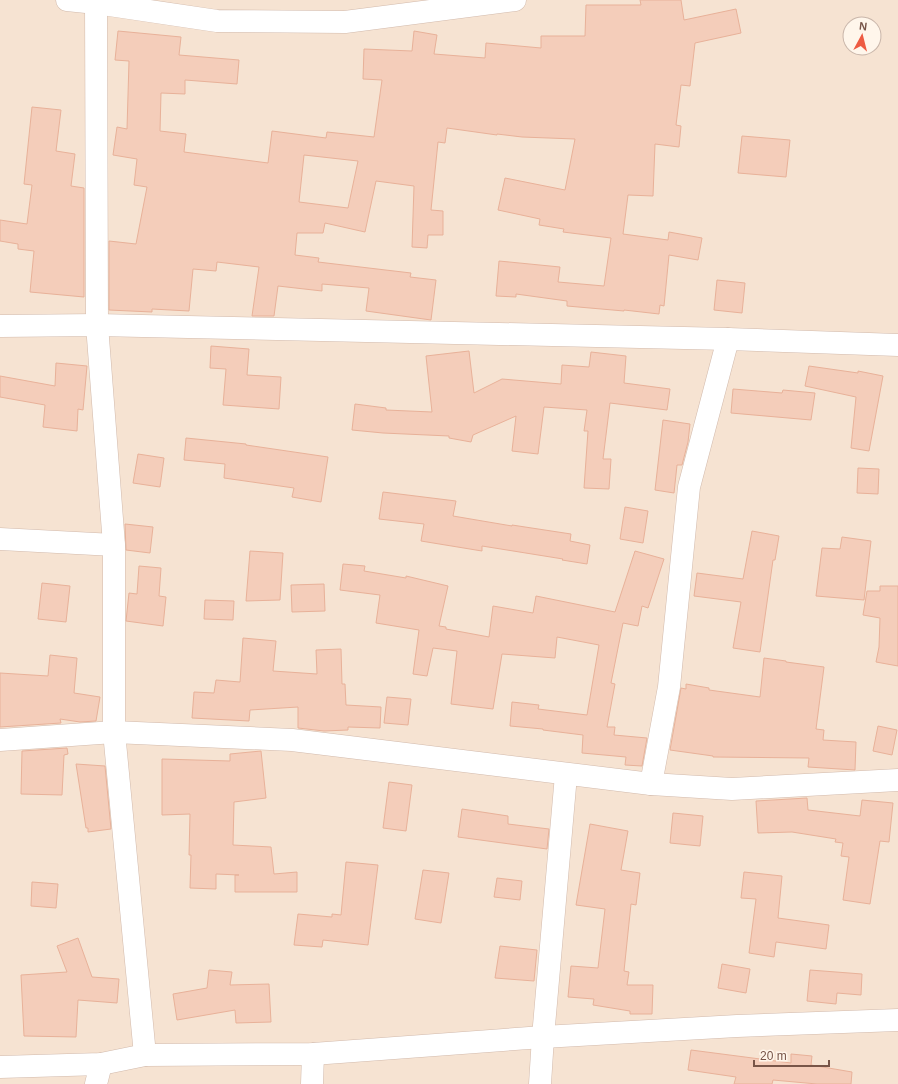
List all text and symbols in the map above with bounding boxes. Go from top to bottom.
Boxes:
north arrow [842,16,882,56]
text: N [859,20,868,33]
scale bar [754,1042,829,1068]
text: 20 m [760,1049,787,1063]

